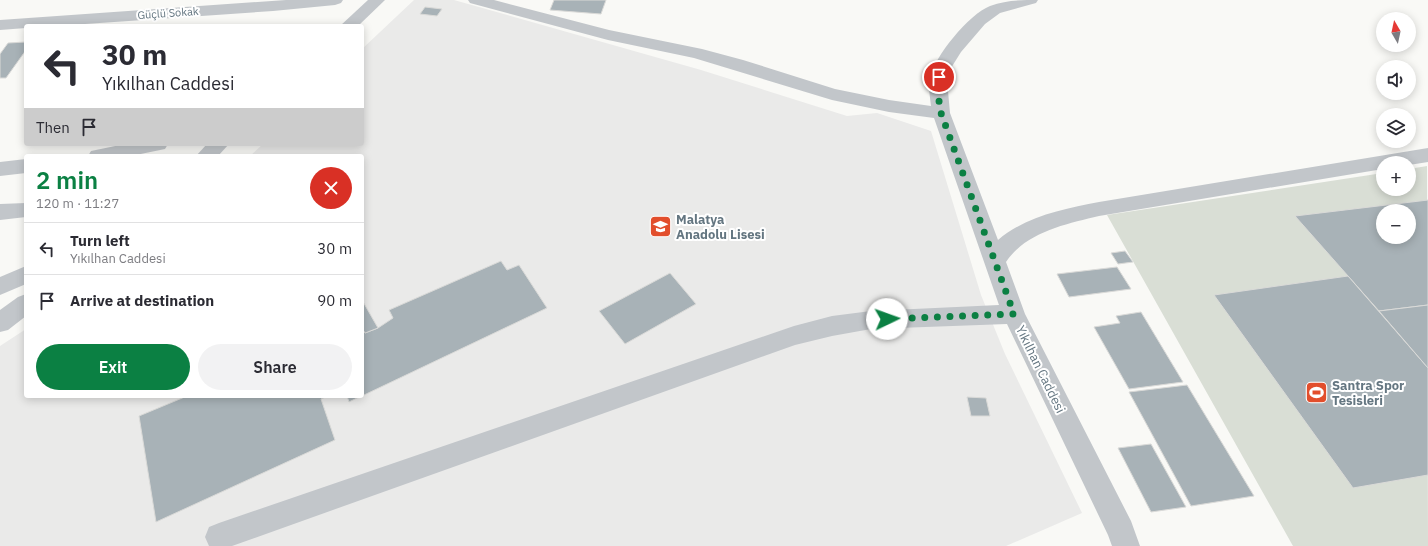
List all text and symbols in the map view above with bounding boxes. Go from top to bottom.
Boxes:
street label: Güçlü Sokak [137,4,199,22]
north arrow [1376,12,1416,52]
map controls [1376,12,1416,244]
text: 30 m [102,36,167,73]
icon: left [36,40,88,92]
pin [922,60,956,94]
button: sound [1376,60,1416,100]
icon: arrive [928,66,950,88]
text: Yıkılhan Caddesi [102,72,234,95]
button: layers [1376,108,1416,148]
icon: arrive [78,116,100,138]
text: Then [36,118,70,137]
button: + [1376,156,1416,196]
text: 2 min [36,164,98,196]
button: close [310,167,352,209]
text: 120 m · 11:27 [36,195,119,212]
button: − [1376,204,1416,244]
place label: Malatya Anadolu Lisesi [676,211,765,243]
school or university icon: Malatya Anadolu Lisesi [648,213,674,239]
text: Turn left [70,231,130,250]
icon: left [36,238,58,260]
text: 30 m [317,239,352,258]
text: Yıkılhan Caddesi [70,250,166,267]
icon: arrive [36,290,58,312]
text: Arrive at destination [70,291,214,310]
text: 90 m [317,291,352,310]
position arrow [866,298,908,340]
street label: Yıkılhan Caddesi [1012,322,1069,416]
button: Exit [36,344,190,390]
button: Share [198,344,352,390]
place label: Santra Spor Tesisleri [1332,377,1404,409]
sports icon: Santra Spor Tesisleri [1304,379,1330,405]

